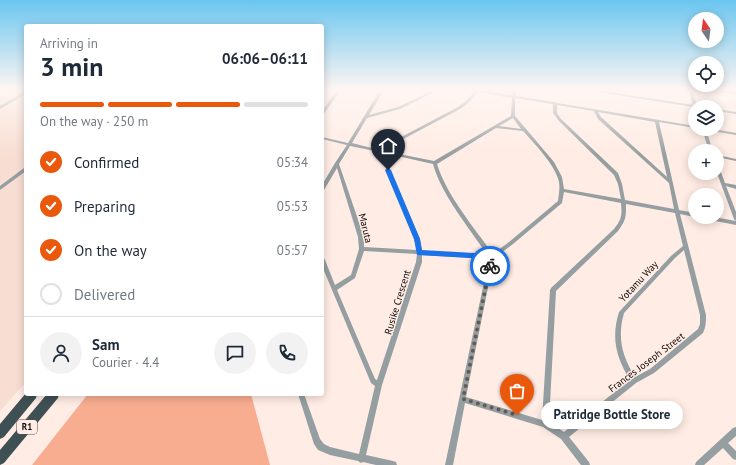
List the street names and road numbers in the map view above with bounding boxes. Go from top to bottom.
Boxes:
street label: Maruta [356,212,375,244]
street label: Yotamu Way [616,258,661,305]
street label: Rusike Crescent [381,268,414,336]
street label: Frances Joseph Street [606,329,687,395]
road number: R1 [17,420,37,434]

